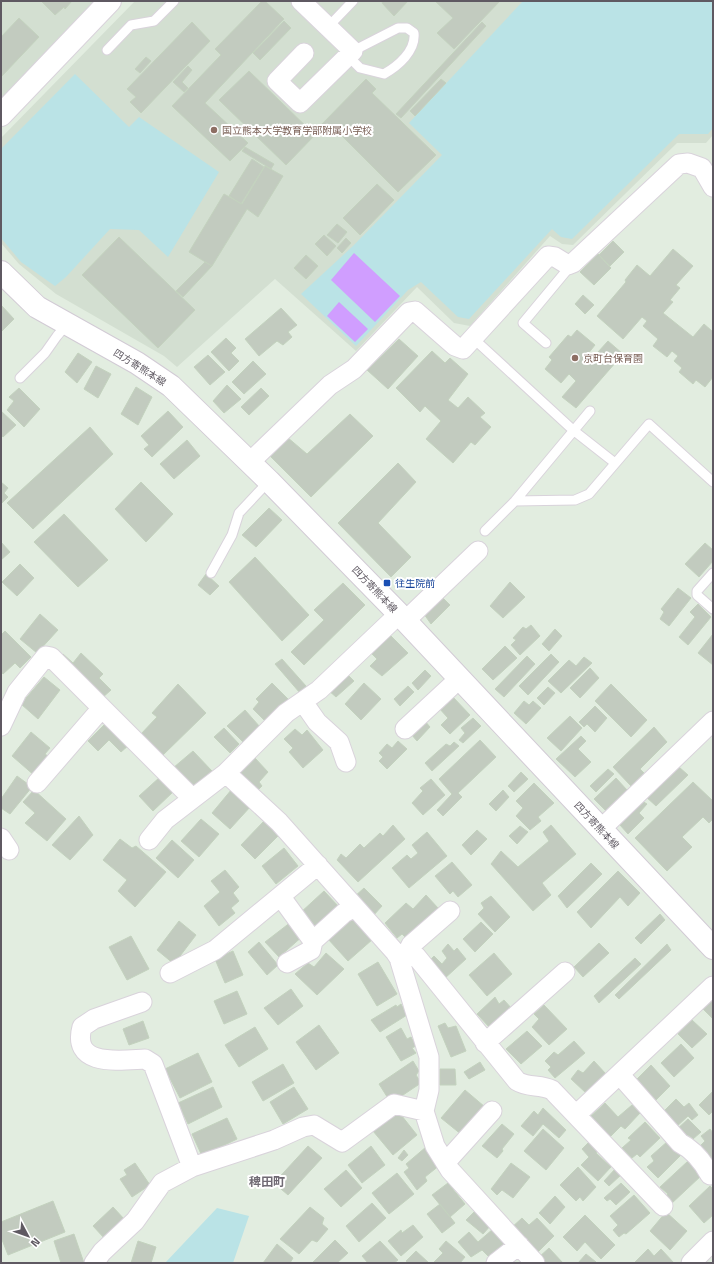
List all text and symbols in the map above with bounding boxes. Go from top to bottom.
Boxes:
place label: 国立熊本大学教育学部附属小学校 [222,123,372,138]
marker: 国立熊本大学教育学部附属小学校 [209,125,219,135]
street label: 四方寄熊本線 [110,345,169,390]
place label: 京町台保育園 [583,351,643,366]
marker: 京町台保育園 [570,353,580,363]
street label: 四方寄熊本線 [348,563,401,616]
place label: 往生院前 [395,576,435,591]
marker: 往生院前 [382,578,392,588]
street label: 四方寄熊本線 [571,798,623,852]
district label: 稗田町 [249,1172,285,1191]
north arrow [8,1216,48,1256]
text: N [27,1234,44,1251]

